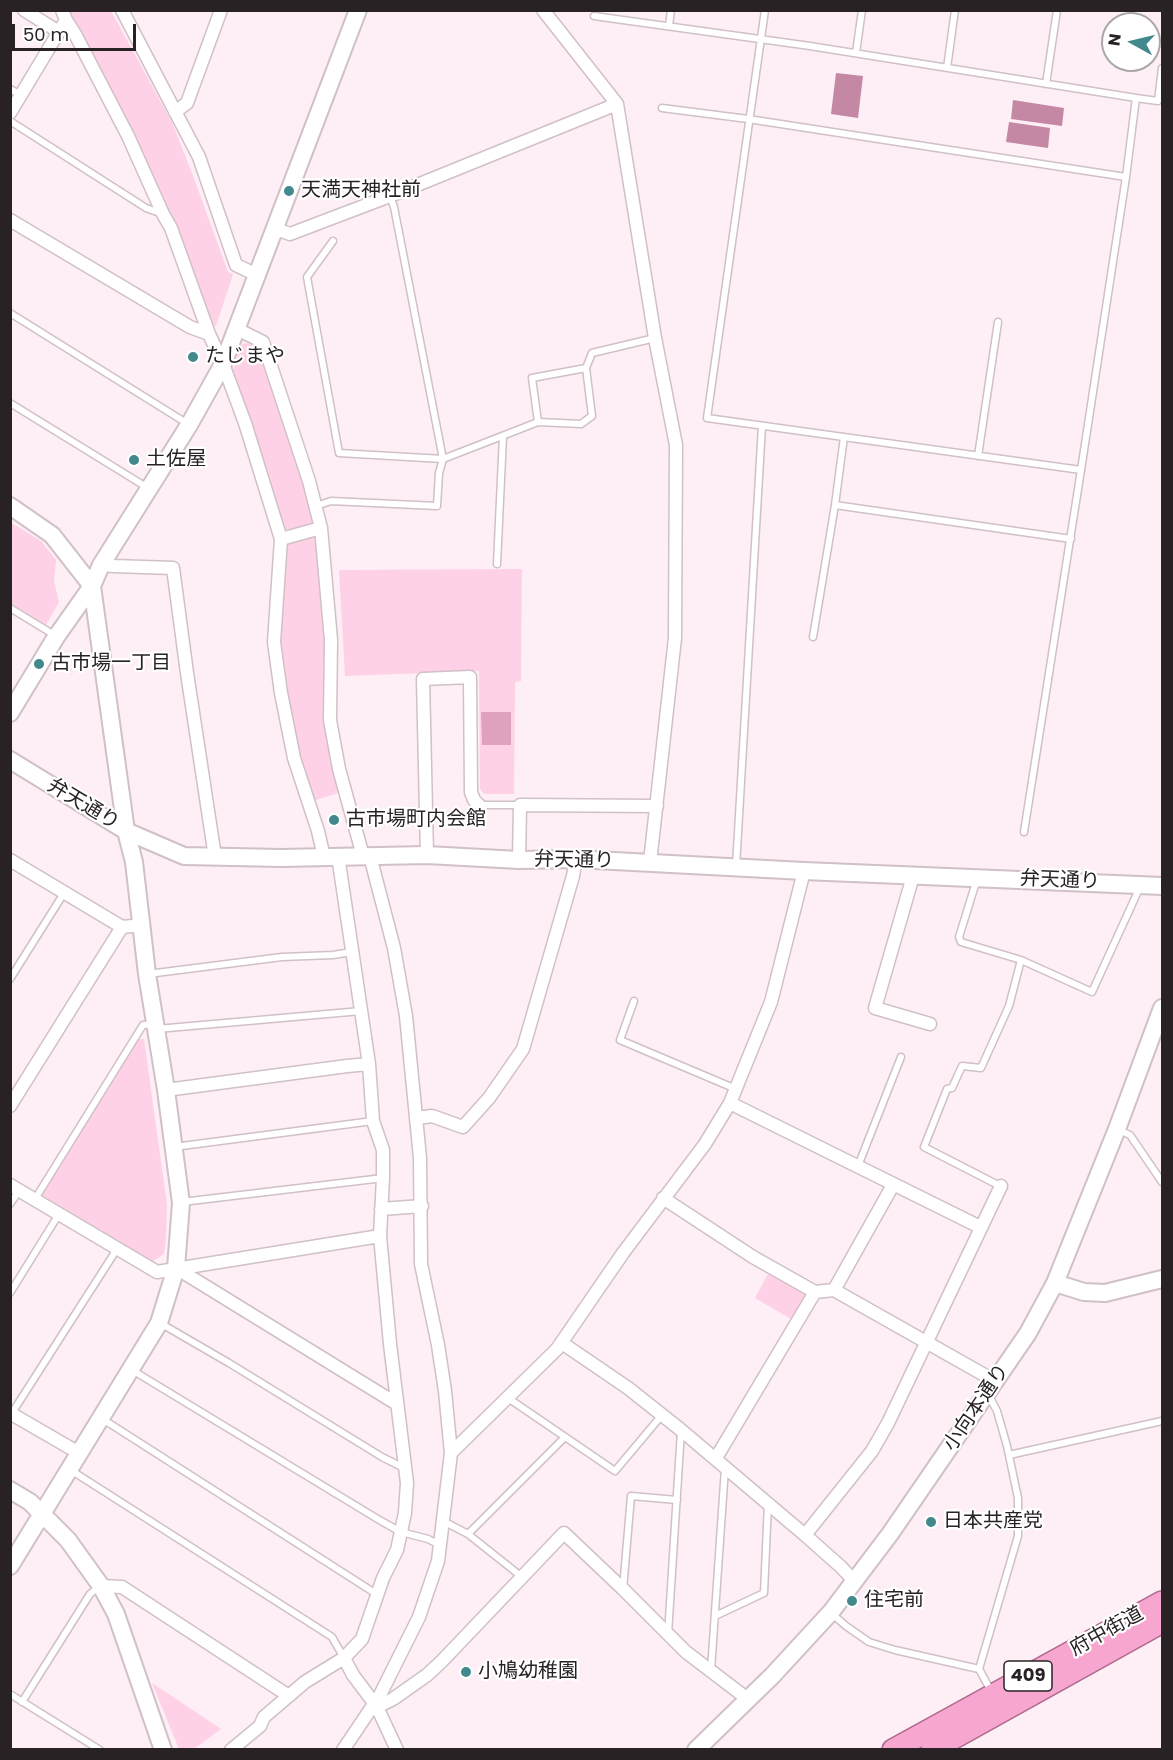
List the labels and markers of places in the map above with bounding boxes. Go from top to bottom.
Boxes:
place label: 天満天神社前 [301,179,421,203]
marker: 天満天神社前 [282,184,296,198]
place label: たじまや [205,345,285,369]
marker: たじまや [186,350,200,364]
place label: 土佐屋 [146,448,206,472]
marker: 土佐屋 [127,453,141,467]
place label: 古市場一丁目 [51,652,171,676]
marker: 古市場一丁目 [32,657,46,671]
place label: 古市場町内会館 [346,808,486,832]
marker: 古市場町内会館 [327,813,341,827]
place label: 日本共産党 [943,1510,1043,1534]
marker: 日本共産党 [924,1515,938,1529]
place label: 住宅前 [864,1589,924,1613]
marker: 住宅前 [845,1594,859,1608]
place label: 小鳩幼稚園 [478,1660,578,1684]
marker: 小鳩幼稚園 [459,1665,473,1679]

